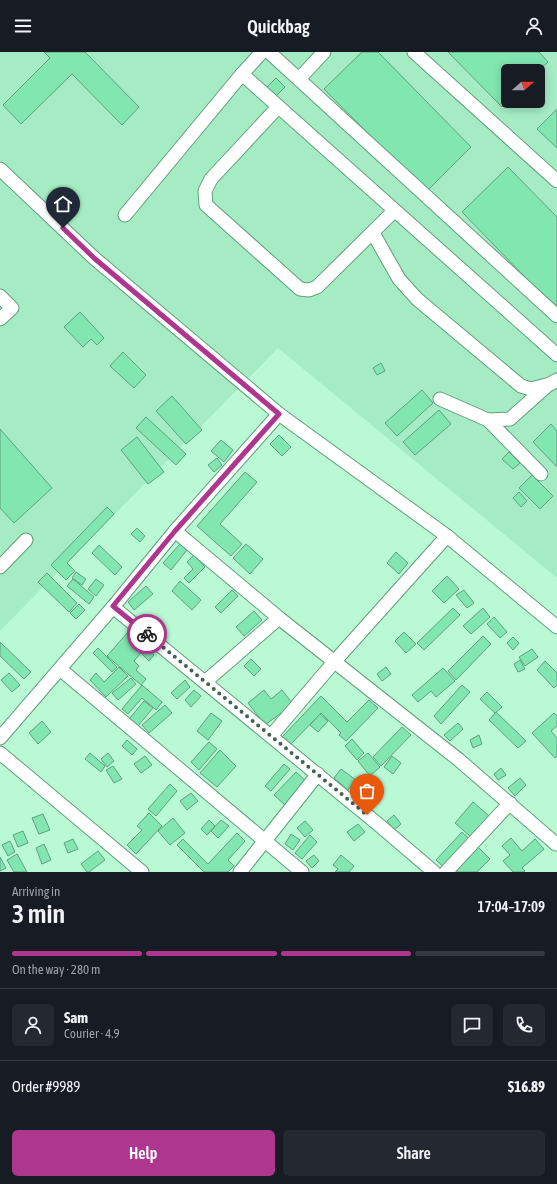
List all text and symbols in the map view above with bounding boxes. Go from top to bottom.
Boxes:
icon: menu [12,15,34,37]
icon: person [523,15,545,37]
text: Quickbag [247,16,310,37]
north arrow [501,64,545,108]
map controls [501,64,545,108]
pin [46,187,80,228]
icon: home [52,193,74,215]
courier [127,614,167,654]
icon: bike [136,623,158,645]
pin [350,774,384,815]
icon: bag [356,780,378,802]
text: Arriving in [12,884,60,899]
text: 17:04–17:09 [477,898,545,915]
text: 3 min [12,899,65,929]
text: On the way · 280 m [12,962,100,977]
button: person [12,1004,54,1046]
button: chat [451,1004,493,1046]
button: phone [503,1004,545,1046]
text: Sam [64,1009,88,1026]
text: Courier · 4.9 [64,1026,120,1041]
text: Order #9989 [12,1078,80,1095]
text: $16.89 [508,1078,545,1095]
button: Help [12,1130,275,1176]
button: Share [283,1130,545,1176]

